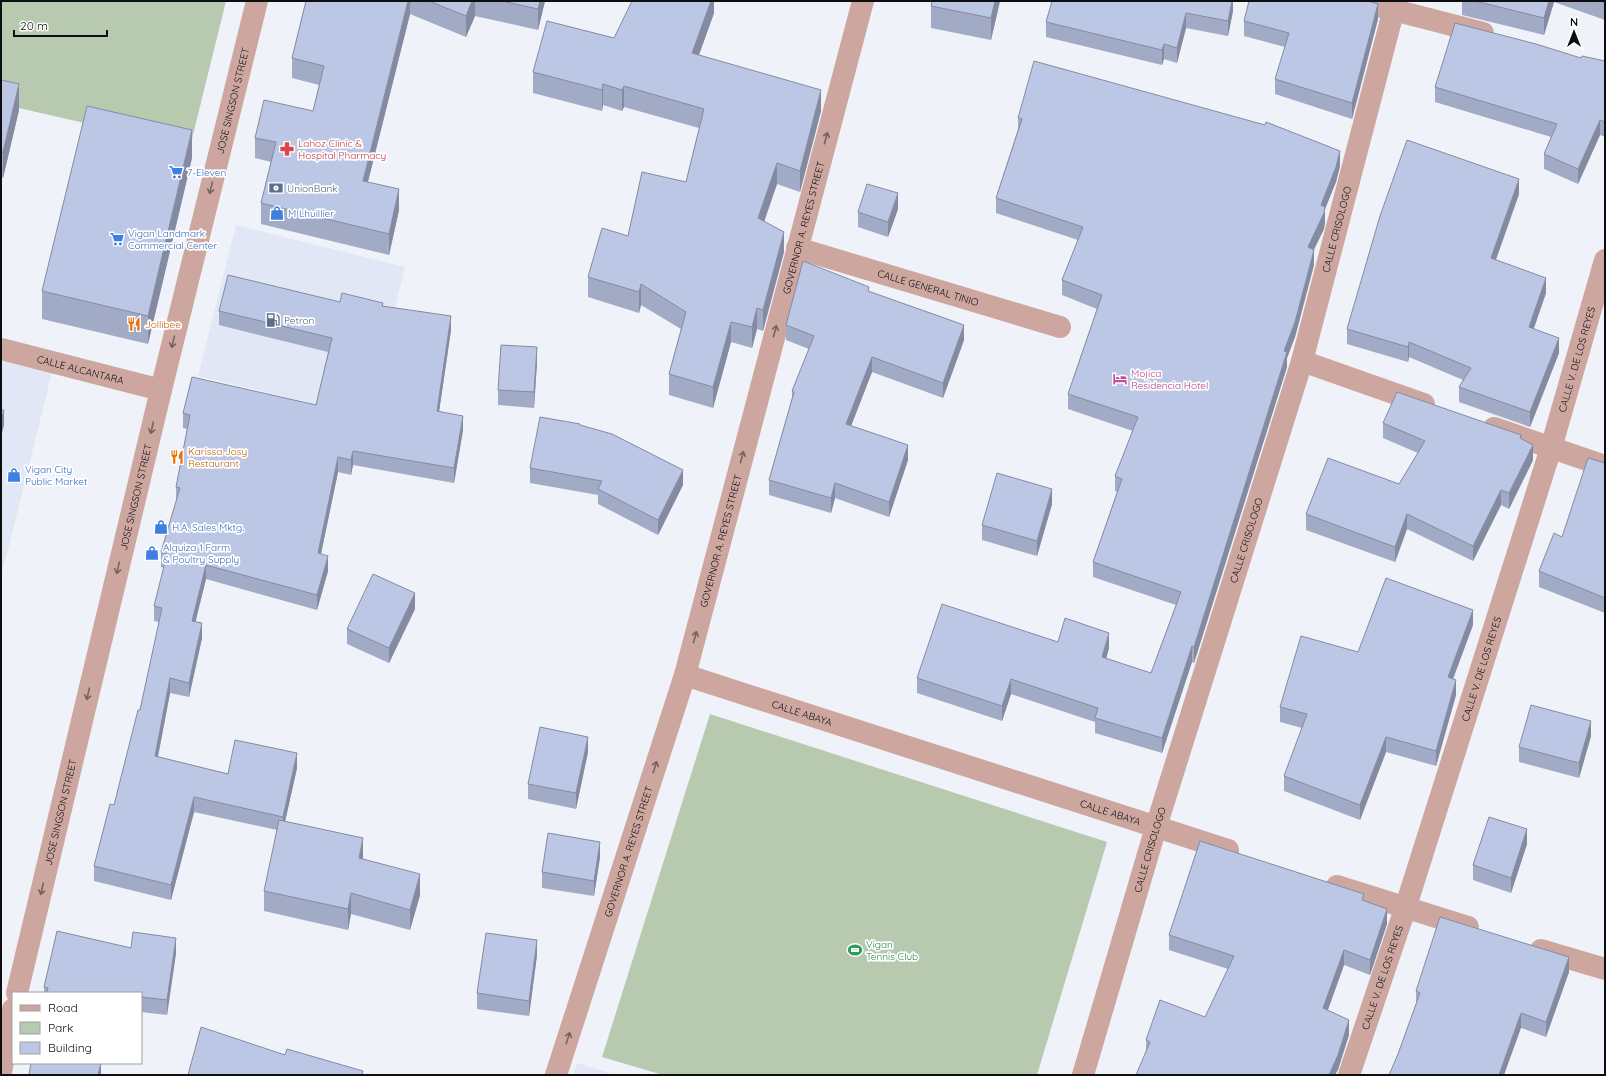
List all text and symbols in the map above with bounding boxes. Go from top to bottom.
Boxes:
scale bar [14,12,107,38]
north arrow [1554,12,1594,52]
text: N [1570,15,1578,29]
text: 20 m [20,18,48,33]
street label: JOSE SINGSON STREET [214,46,252,155]
one-way arrow [823,132,831,145]
place label: Lahoz Clinic & Hospital Pharmacy [298,137,386,162]
pharmacy icon: Lahoz Clinic & Hospital Pharmacy [279,141,295,157]
street label: GOVERNOR A. REYES STREET [780,160,827,296]
supermarket icon: 7-Eleven [168,164,184,180]
place label: 7-Eleven [187,166,226,179]
bank icon: UnionBank [268,180,284,196]
one-way arrow [206,182,214,195]
place label: UnionBank [287,182,338,195]
street label: CALLE CRISOLOGO [1319,185,1354,274]
shop icon: M Lhuillier [269,205,285,221]
place label: M Lhuillier [288,207,334,220]
place label: Vigan Landmark Commercial Center [128,227,217,252]
supermarket icon: Vigan Landmark Commercial Center [109,231,125,247]
street label: CALLE GENERAL TINIO [876,267,981,309]
street label: CALLE V. DE LOS REYES [1556,305,1598,414]
fuel station icon: Petron [265,312,281,328]
place label: Petron [284,314,314,327]
restaurant icon: Jollibee [126,316,142,332]
place label: Jollibee [145,318,181,331]
one-way arrow [772,325,779,338]
one-way arrow [168,335,176,348]
street label: CALLE ALCANTARA [35,352,126,387]
place label: Mojica Residencia Hotel [1131,367,1208,392]
hotel icon: Mojica Residencia Hotel [1112,371,1128,387]
one-way arrow [147,421,155,434]
street label: JOSE SINGSON STREET [117,443,155,552]
place label: Karissa Josy Restaurant [188,445,247,470]
restaurant icon: Karissa Josy Restaurant [169,449,185,465]
one-way arrow [739,451,746,464]
place label: Vigan City Public Market [25,463,88,488]
shop icon: Vigan City Public Market [6,467,22,483]
street label: GOVERNOR A. REYES STREET [697,473,745,609]
street label: CALLE CRISOLOGO [1227,496,1266,585]
shop icon: H.A. Sales Mktg. [153,519,169,535]
place label: H.A. Sales Mktg. [172,521,244,534]
place label: Alquiza 1 Farm & Poultry Supply [163,541,239,566]
shop icon: Alquiza 1 Farm & Poultry Supply [144,545,160,561]
one-way arrow [114,561,122,574]
street label: CALLE V. DE LOS REYES [1459,615,1504,723]
one-way arrow [691,631,699,644]
one-way arrow [84,687,91,700]
street label: CALLE ABAYA [770,697,834,729]
street label: JOSE SINGSON STREET [42,758,80,867]
one-way arrow [652,761,659,774]
street label: GOVERNOR A. REYES STREET [601,784,656,919]
street label: CALLE ABAYA [1078,797,1143,829]
street label: CALLE CRISOLOGO [1131,805,1169,894]
one-way arrow [37,882,45,895]
street label: CALLE V. DE LOS REYES [1359,923,1406,1032]
place label: Vigan Tennis Club [866,938,918,963]
sports icon: Vigan Tennis Club [847,942,863,958]
legend [12,992,142,1064]
text: Road [48,1000,78,1015]
text: Park [48,1020,73,1035]
one-way arrow [565,1032,572,1045]
text: Building [48,1040,92,1055]

